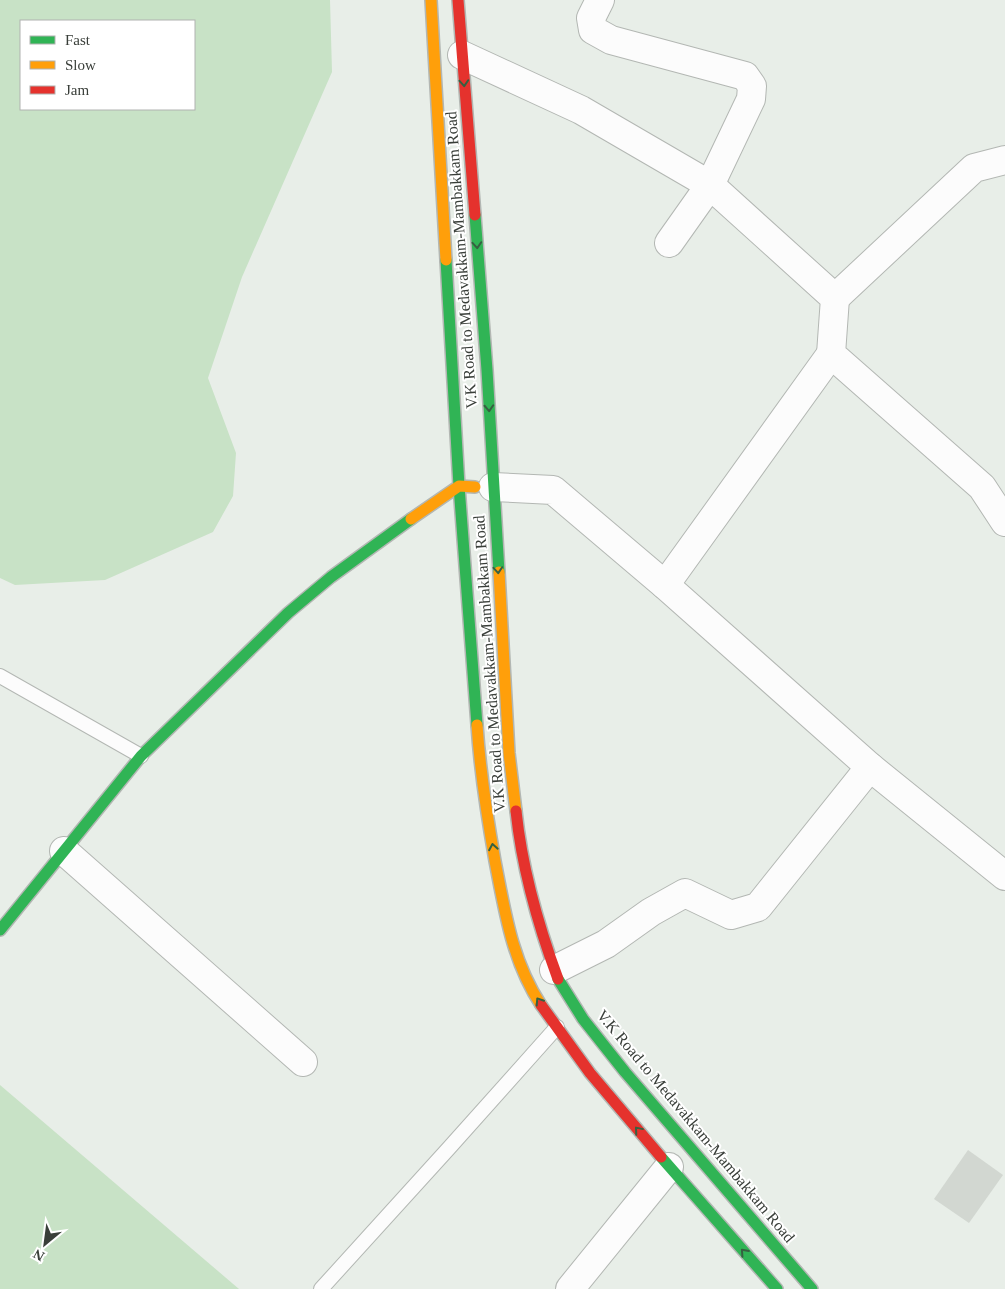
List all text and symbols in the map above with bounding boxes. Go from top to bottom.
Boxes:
legend [20,20,195,110]
text: Fast [65,32,91,48]
text: Slow [65,57,96,73]
one-way arrow [459,80,470,88]
text: Jam [65,82,89,98]
street label: V.K Road to Medavakkam-Mambakkam Road [442,111,480,409]
one-way arrow [471,242,482,250]
one-way arrow [483,404,494,412]
street label: V.K Road to Medavakkam-Mambakkam Road [470,515,508,813]
one-way arrow [492,566,503,574]
one-way arrow [488,842,498,851]
one-way arrow [535,998,545,1007]
street label: V.K Road to Medavakkam-Mambakkam Road [594,1006,798,1246]
one-way arrow [635,1127,643,1136]
north arrow [20,1219,70,1269]
text: N [31,1246,47,1264]
one-way arrow [741,1249,750,1258]

